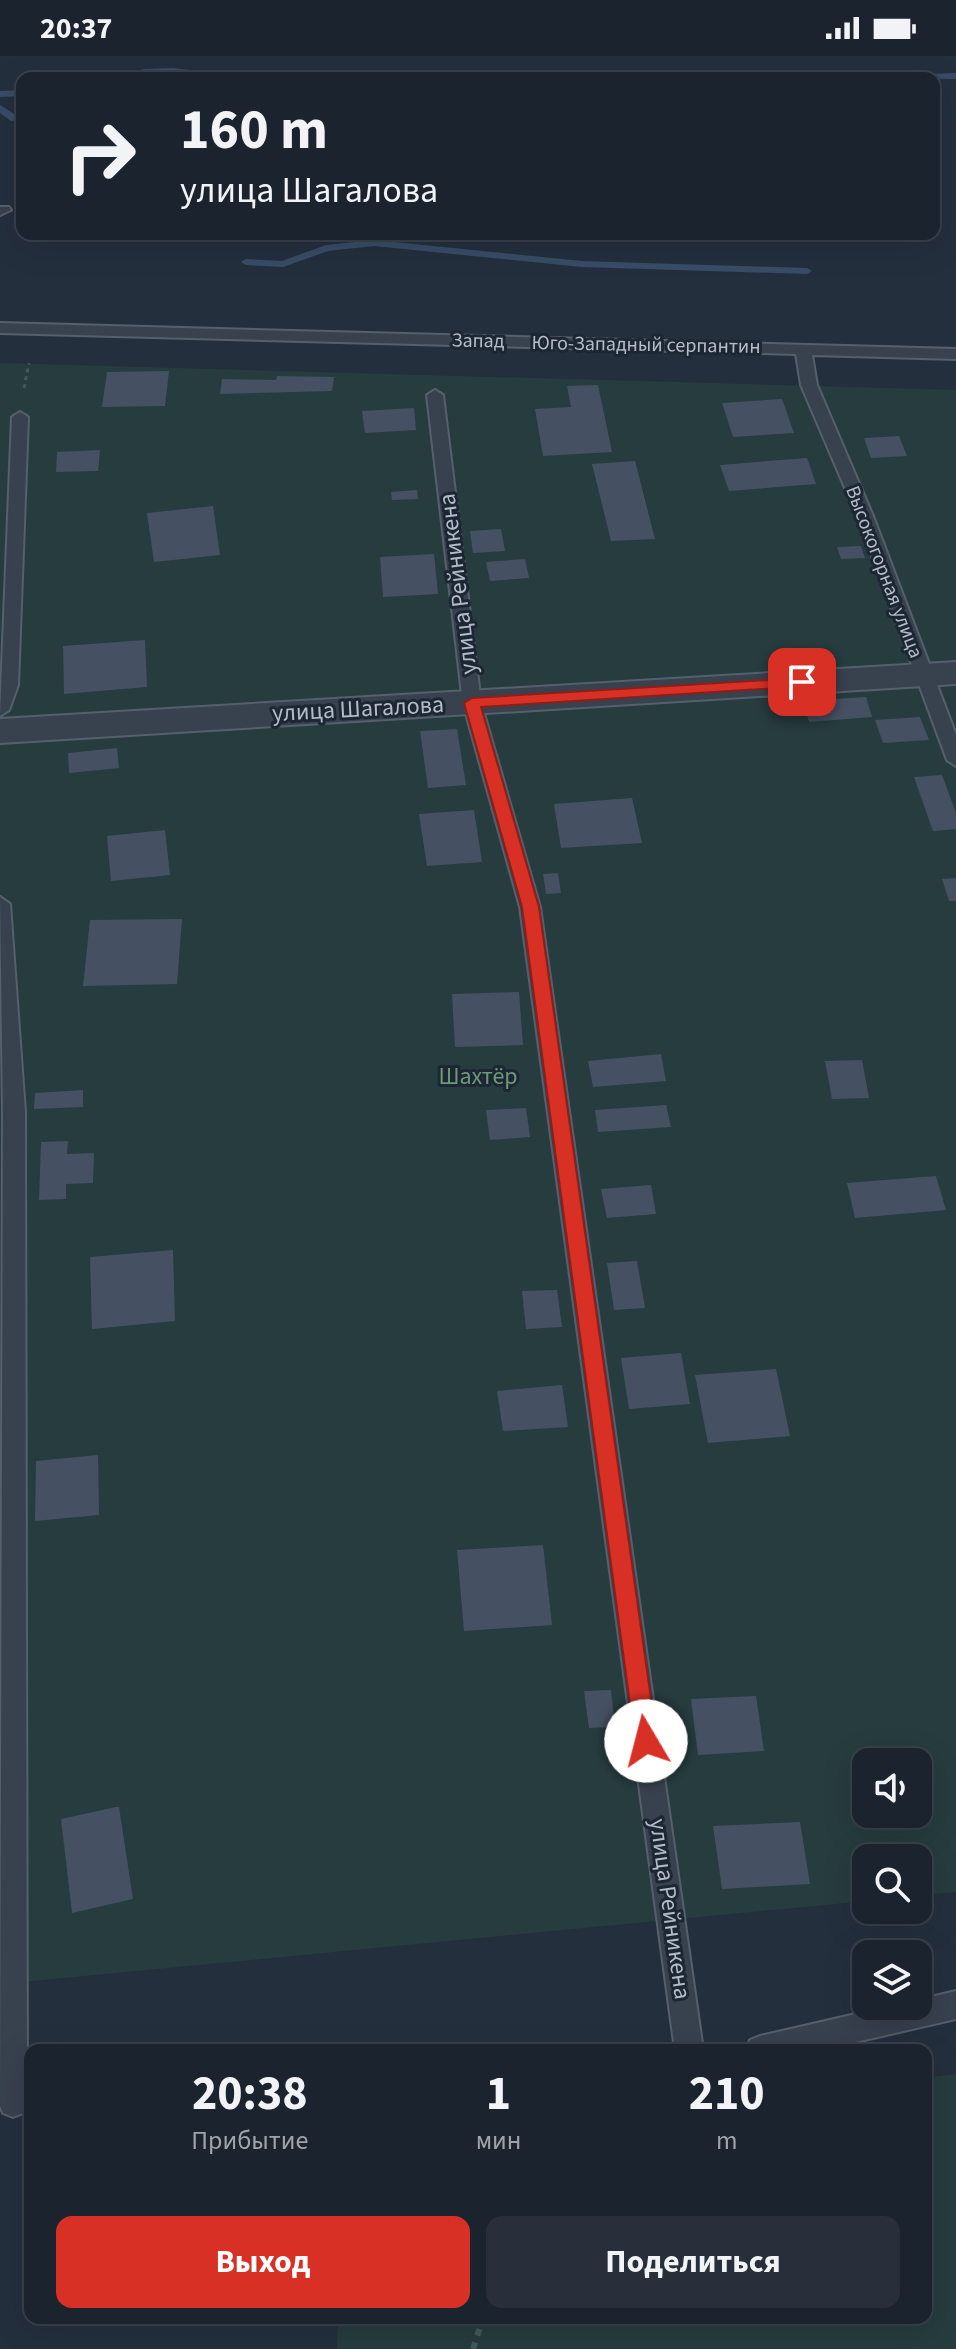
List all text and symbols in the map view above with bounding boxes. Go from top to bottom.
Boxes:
text: 20:37 [40,7,112,50]
text: 160 m [180,91,328,170]
icon: right [48,104,152,208]
text: улица Шагалова [180,165,438,216]
street label: Запад [451,327,505,355]
street label: Юго-Западный серпантин [531,329,761,361]
street label: Высокогорная улица [838,482,930,662]
street label: улица Рейникена [430,491,486,677]
pin [768,648,836,716]
icon: arrive [780,660,824,704]
street label: улица Шагалова [271,687,445,731]
park label: Шахтёр [438,1059,518,1094]
position arrow [604,1699,688,1783]
map controls [852,1748,932,2020]
button: sound [852,1748,932,1828]
street label: улица Рейникена [640,1816,700,2002]
button: search [852,1844,932,1924]
button: layers [852,1940,932,2020]
text: 20:38 [192,2060,308,2128]
text: 1 [486,2060,511,2128]
text: 210 [689,2060,765,2128]
text: Прибытие [191,2122,308,2159]
text: мин [476,2122,521,2159]
text: m [716,2122,737,2159]
button: Выход [56,2216,470,2308]
button: Поделиться [486,2216,900,2308]

